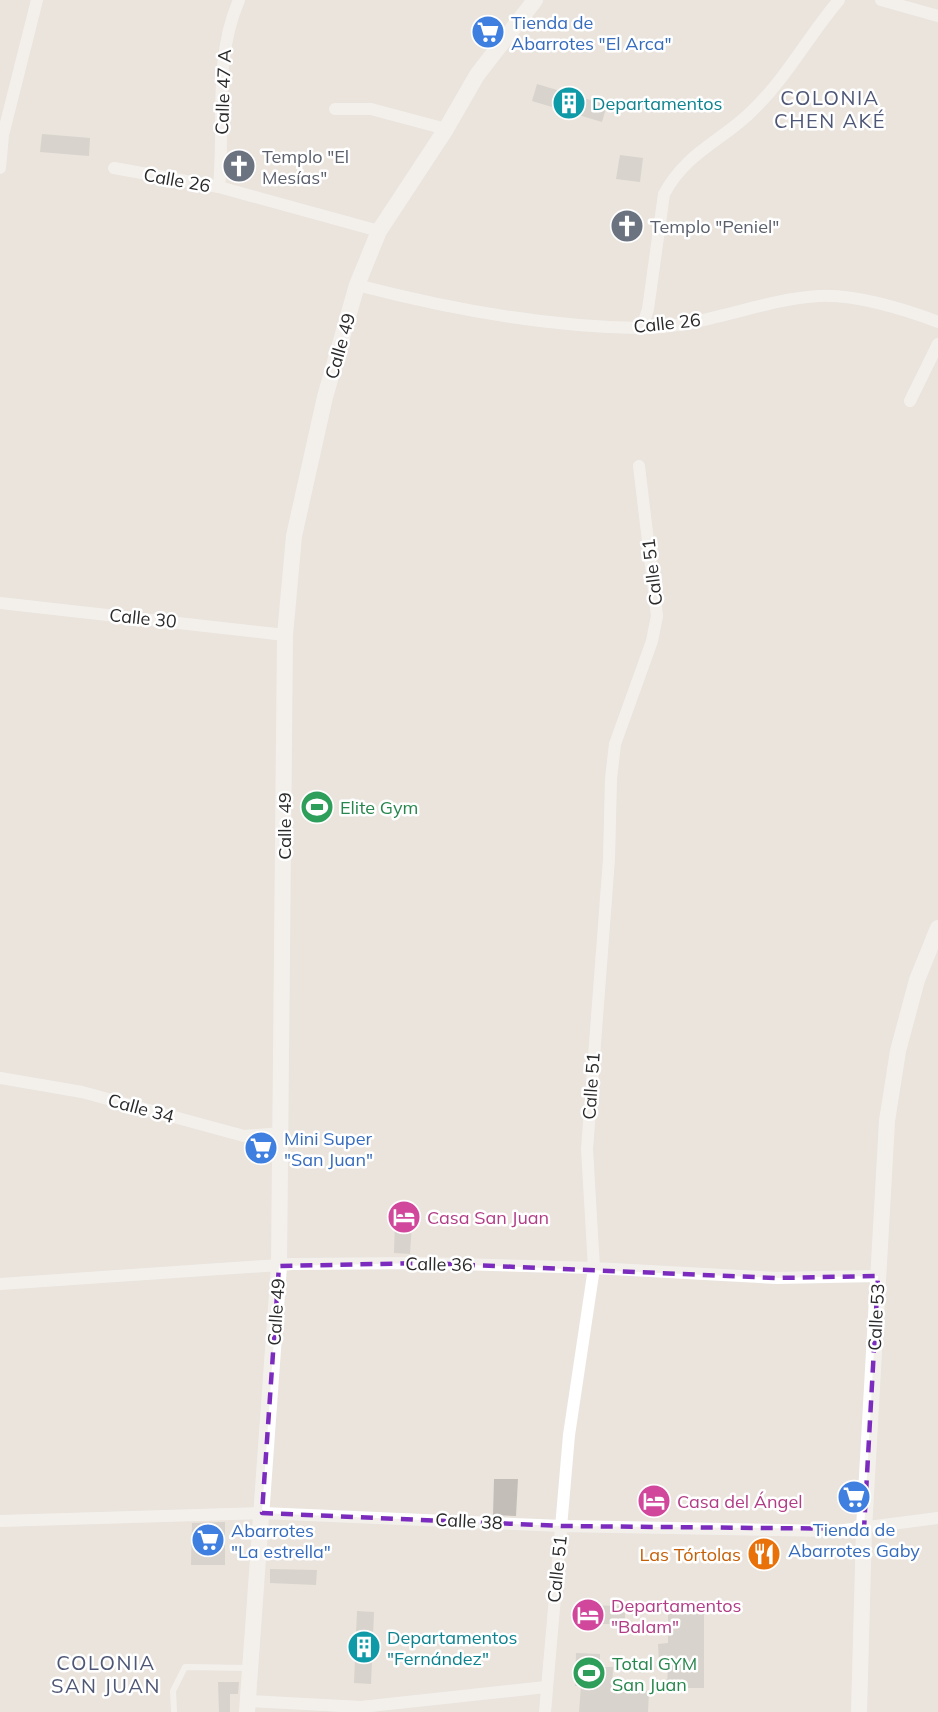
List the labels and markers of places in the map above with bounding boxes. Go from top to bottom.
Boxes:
place label: Tienda de Abarrotes "El Arca" [511,11,672,55]
supermarket icon: Tienda de Abarrotes "El Arca" [470,14,506,50]
building icon: Departamentos [551,85,587,121]
place label: Departamentos [592,92,723,115]
place label: Templo "El Mesías" [262,145,349,189]
church icon: Templo "El Mesías" [221,148,257,184]
church icon: Templo "Peniel" [609,208,645,244]
place label: Templo "Peniel" [650,215,779,238]
sports icon: Elite Gym [299,789,335,825]
place label: Elite Gym [340,796,418,819]
place label: Mini Super "San Juan" [284,1127,373,1171]
supermarket icon: Mini Super "San Juan" [243,1130,279,1166]
hotel icon: Casa San Juan [386,1199,422,1235]
place label: Casa San Juan [427,1206,549,1229]
supermarket icon: Tienda de Abarrotes Gaby [836,1479,872,1515]
hotel icon: Casa del Ángel [636,1483,672,1519]
place label: Casa del Ángel [677,1490,803,1513]
place label: Tienda de Abarrotes Gaby [788,1518,920,1562]
place label: Abarrotes "La estrella" [231,1519,331,1563]
supermarket icon: Abarrotes "La estrella" [190,1522,226,1558]
restaurant icon: Las Tórtolas [746,1536,782,1572]
place label: Las Tórtolas [639,1543,741,1566]
place label: Departamentos "Balam" [611,1594,742,1638]
hotel icon: Departamentos "Balam" [570,1597,606,1633]
place label: Departamentos "Fernández" [387,1626,518,1670]
building icon: Departamentos "Fernández" [346,1629,382,1665]
place label: Total GYM San Juan [612,1652,697,1696]
sports icon: Total GYM San Juan [571,1655,607,1691]

